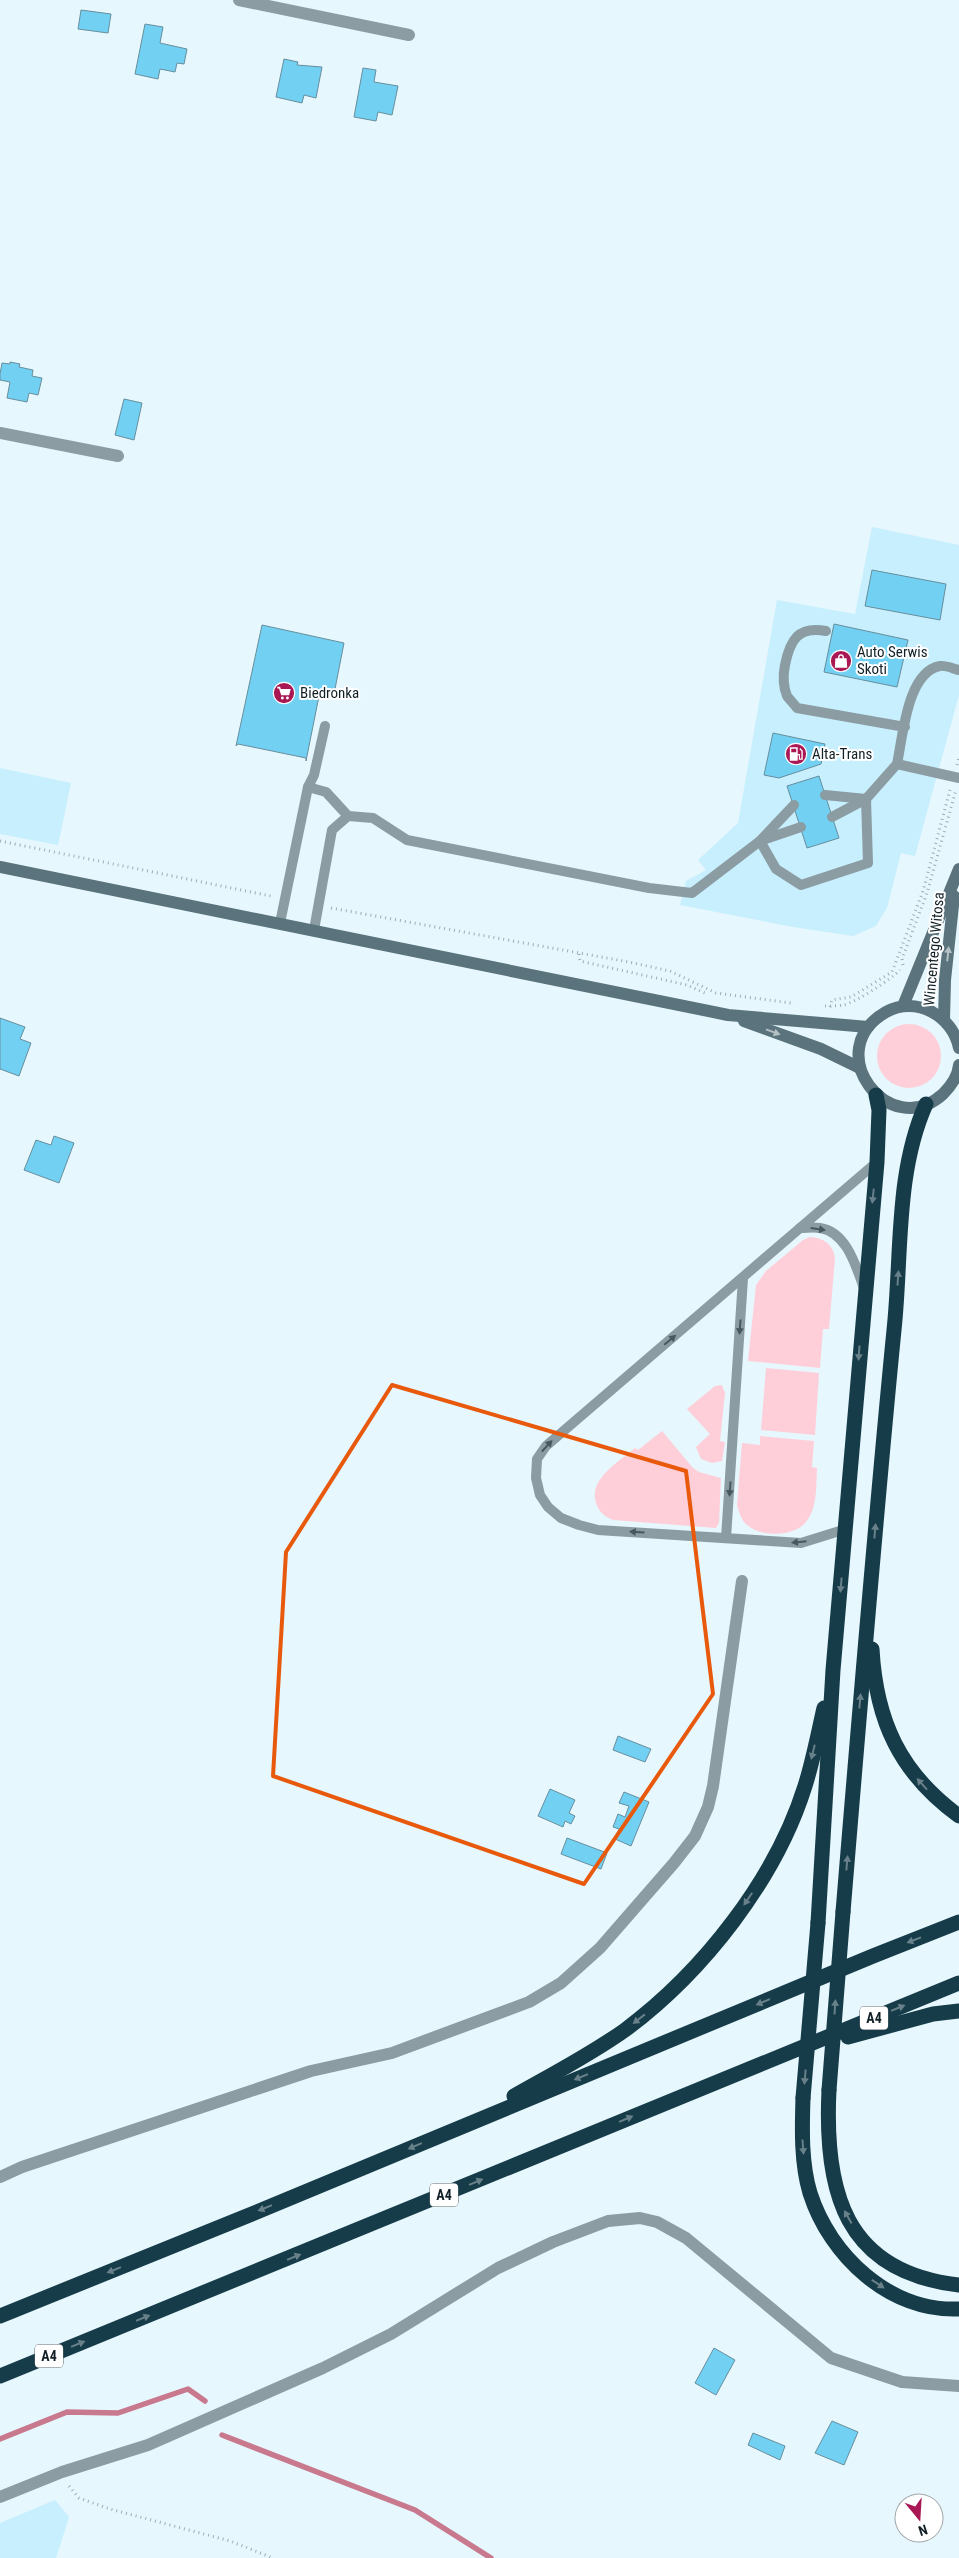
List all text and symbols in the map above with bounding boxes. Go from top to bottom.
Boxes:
place label: Auto Serwis Skoti [857,643,928,678]
shop icon: Auto Serwis Skoti [829,649,853,673]
supermarket icon: Biedronka [272,681,296,705]
place label: Biedronka [300,684,359,702]
fuel station icon: Alta-Trans [784,742,808,766]
place label: Alta-Trans [812,745,872,763]
street label: Wincentego Witosa [920,891,948,1007]
one-way arrow [944,945,952,961]
one-way arrow [766,1029,781,1036]
one-way arrow [869,1188,877,1204]
one-way arrow [810,1225,826,1233]
one-way arrow [895,1269,903,1285]
one-way arrow [736,1319,744,1335]
one-way arrow [664,1335,677,1346]
one-way arrow [854,1346,862,1362]
one-way arrow [541,1441,553,1453]
one-way arrow [725,1481,733,1497]
one-way arrow [871,1522,879,1538]
one-way arrow [629,1528,645,1536]
one-way arrow [791,1538,807,1546]
one-way arrow [837,1577,845,1593]
one-way arrow [857,1693,865,1709]
one-way arrow [809,1744,817,1759]
one-way arrow [917,1778,928,1791]
one-way arrow [843,1855,851,1871]
one-way arrow [743,1892,753,1906]
one-way arrow [906,1937,921,1944]
one-way arrow [756,1998,770,2006]
one-way arrow [832,1998,840,2014]
one-way arrow [891,2003,906,2011]
road number: A4 [860,2006,888,2030]
one-way arrow [633,2013,646,2024]
one-way arrow [801,2069,809,2085]
one-way arrow [574,2074,588,2082]
one-way arrow [619,2115,633,2123]
one-way arrow [799,2139,807,2155]
one-way arrow [408,2143,422,2151]
one-way arrow [469,2177,483,2185]
road number: A4 [430,2184,458,2206]
one-way arrow [257,2205,272,2213]
one-way arrow [843,2211,852,2224]
one-way arrow [287,2253,302,2261]
one-way arrow [107,2266,121,2274]
one-way arrow [871,2279,884,2289]
one-way arrow [136,2314,151,2322]
one-way arrow [70,2340,85,2348]
road number: A4 [35,2344,63,2368]
north arrow [894,2493,944,2543]
text: N [916,2521,930,2539]

